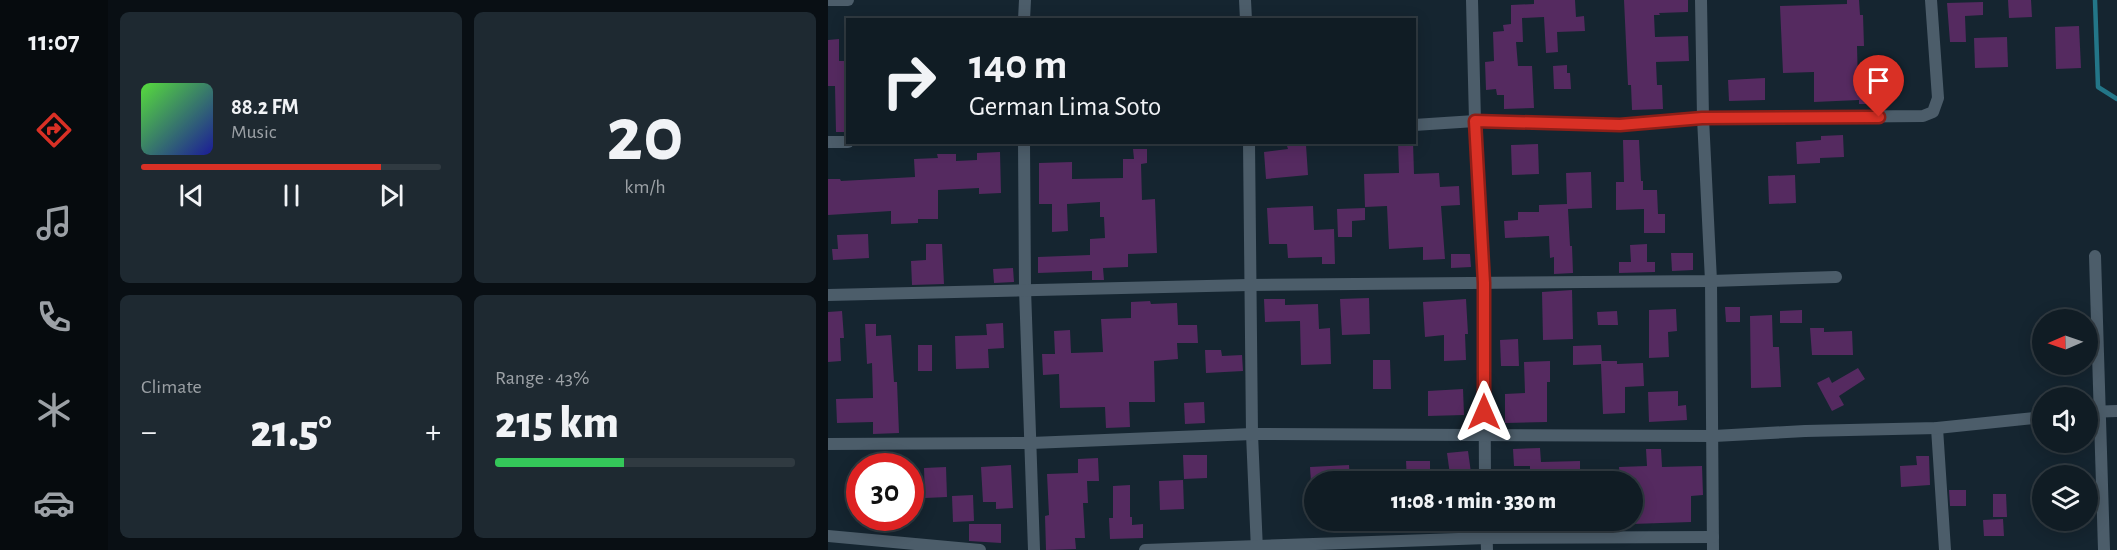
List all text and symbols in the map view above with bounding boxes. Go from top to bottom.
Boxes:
text: 11:07 [28,28,80,55]
icon: right [870,42,948,120]
text: 140 m [969,44,1067,86]
pin [1853,55,1904,117]
icon: arrive [1862,64,1895,97]
text: German Lima Soto [969,93,1161,120]
text: 88.2 FM [231,96,299,118]
text: 20 [606,97,684,175]
icon: directions [33,109,75,151]
text: Music [231,122,277,142]
text: km/h [624,177,666,197]
icon: previous [175,179,208,212]
icon: pause [275,179,308,212]
icon: next [375,179,408,212]
icon: music [33,202,75,244]
icon: phone [33,296,75,338]
north arrow [2032,309,2098,375]
map controls [2032,309,2098,531]
text: Range · 43% [495,368,590,388]
text: Climate [141,377,202,397]
position arrow [1452,380,1516,444]
button: sound [2032,387,2098,453]
icon: climate [33,389,75,431]
text: 215 km [495,401,619,446]
text: 21.5° [250,410,332,455]
text: − [141,416,157,449]
text: + [425,416,441,449]
speed limit sign: 30 [846,453,924,531]
button: layers [2032,465,2098,531]
icon: car [33,482,75,524]
text: 11:08 · 1 min · 330 m [1391,490,1556,512]

